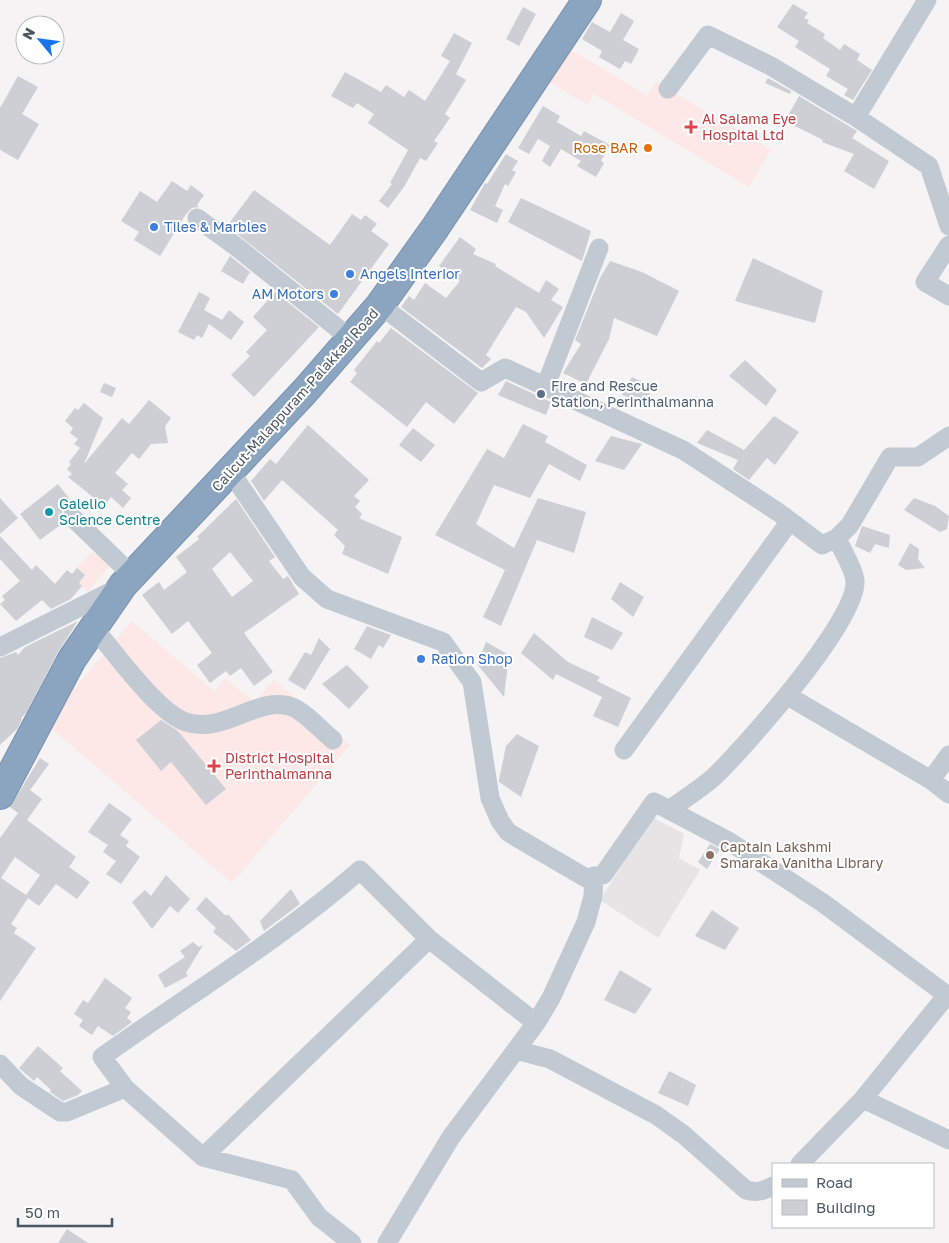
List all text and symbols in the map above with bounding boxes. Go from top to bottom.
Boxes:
north arrow [15,15,65,65]
text: N [18,25,38,42]
place label: Al Salama Eye Hospital Ltd [702,110,796,143]
marker: Al Salama Eye Hospital Ltd [684,120,698,134]
place label: Rose BAR [573,139,638,156]
marker: Rose BAR [642,142,654,154]
place label: Tiles & Marbles [164,218,267,235]
marker: Tiles & Marbles [148,221,160,233]
place label: Angels Interior [360,265,460,282]
marker: Angels Interior [344,268,356,280]
place label: AM Motors [252,285,324,302]
marker: AM Motors [328,288,340,300]
street label: Calicut-Malappuram-Palakkad Road [208,305,381,495]
place label: Fire and Rescue Station, Perinthalmanna [551,377,714,410]
marker: Fire and Rescue Station, Perinthalmanna [535,388,547,400]
place label: Galelio Science Centre [59,495,160,528]
marker: Galelio Science Centre [43,506,55,518]
place label: Ration Shop [431,650,513,667]
marker: Ration Shop [415,653,427,665]
place label: District Hospital Perinthalmanna [225,749,334,782]
marker: District Hospital Perinthalmanna [207,759,221,773]
place label: Captain Lakshmi Smaraka Vanitha Library [720,838,884,871]
marker: Captain Lakshmi Smaraka Vanitha Library [704,849,716,861]
legend [772,1163,934,1228]
text: Road [816,1173,853,1191]
scale bar [18,1196,111,1228]
text: Building [816,1198,876,1216]
text: 50 m [25,1203,60,1221]

